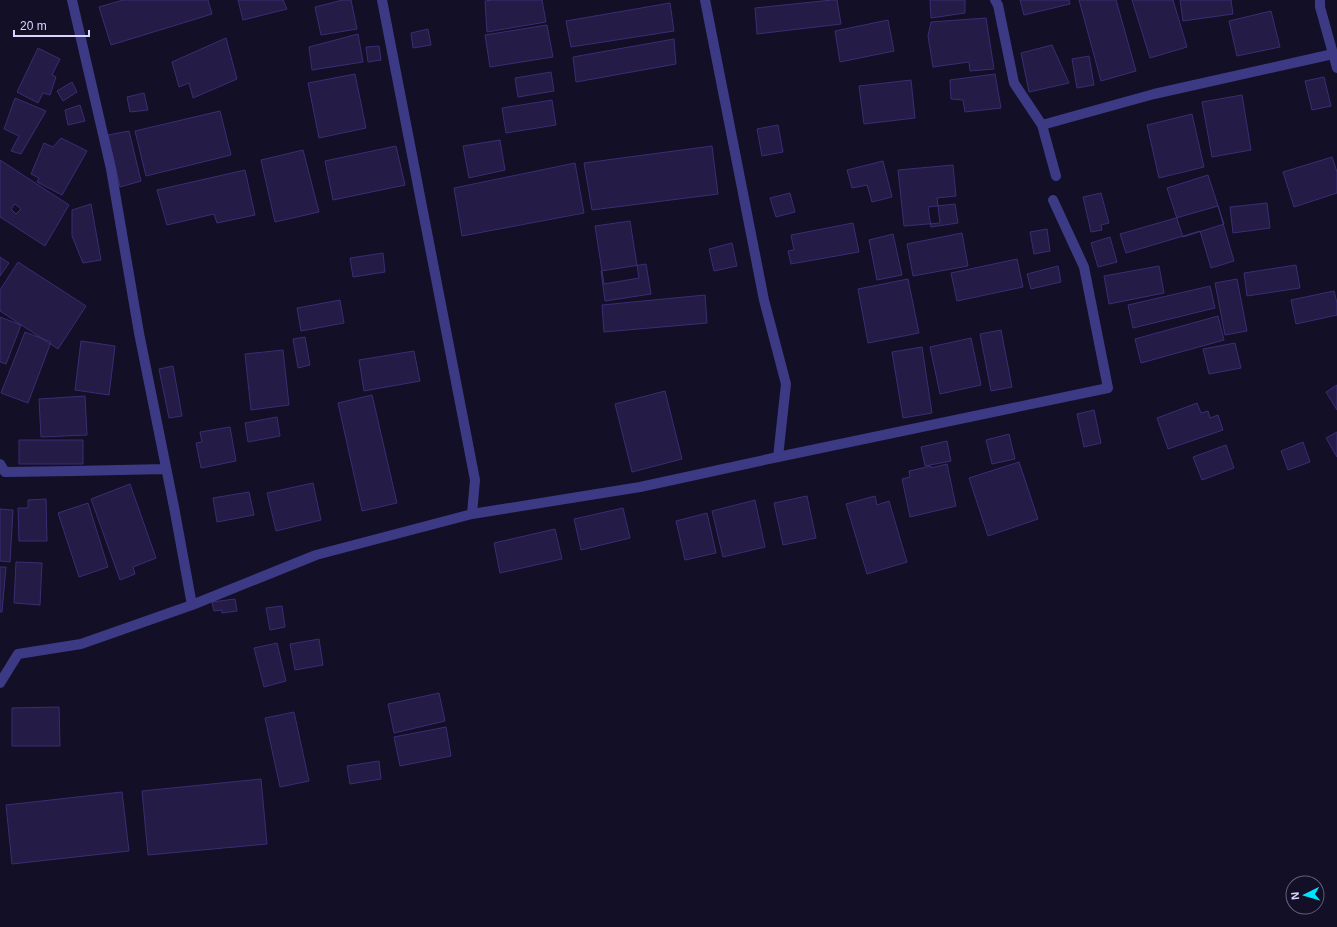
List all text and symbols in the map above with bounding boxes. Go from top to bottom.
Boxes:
scale bar [14,12,89,38]
text: 20 m [20,19,47,33]
north arrow [1285,875,1325,915]
text: N [1289,891,1301,900]

